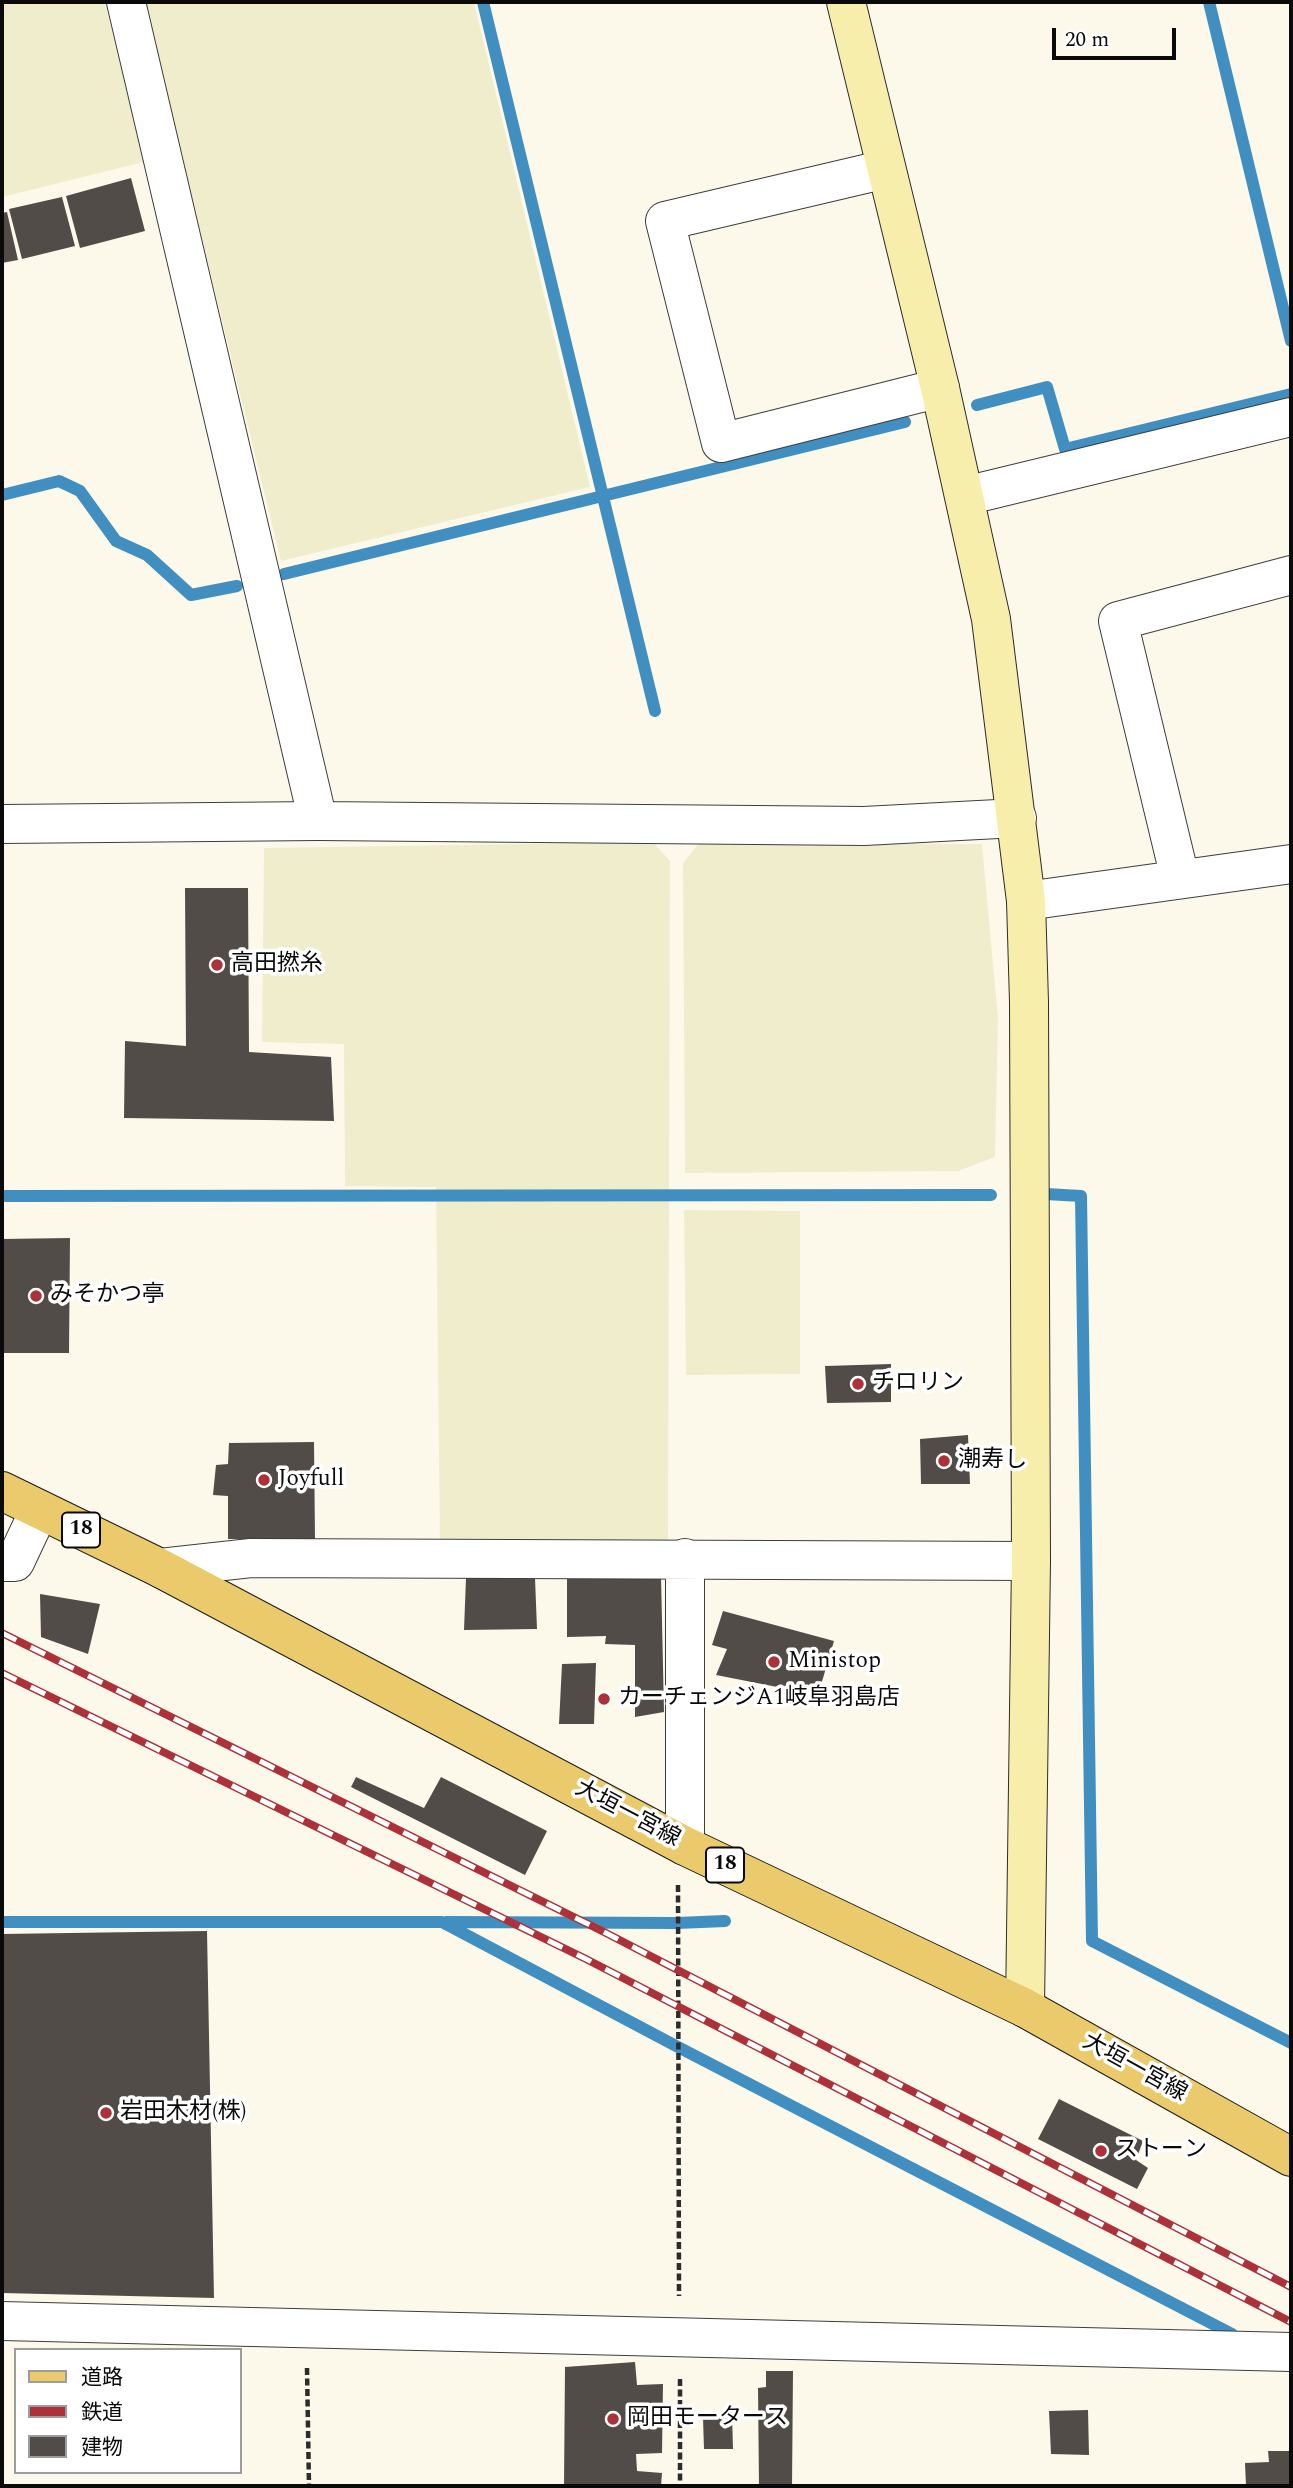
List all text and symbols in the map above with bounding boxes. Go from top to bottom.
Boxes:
scale bar [1055,14,1179,58]
text: 20 m [1065,24,1109,56]
place label: 高田撚糸 [231,951,323,979]
marker: 高田撚糸 [209,957,225,973]
place label: みそかつ亭 [50,1282,165,1310]
marker: みそかつ亭 [28,1288,44,1304]
place label: チロリン [872,1370,964,1398]
marker: チロリン [850,1376,866,1392]
place label: 潮寿し [958,1447,1027,1475]
marker: 潮寿し [936,1453,952,1469]
place label: Joyfull [278,1466,344,1494]
marker: Joyfull [256,1472,272,1488]
road number: 18 [62,1512,100,1548]
place label: Ministop [788,1648,881,1676]
marker: Ministop [766,1654,782,1670]
place label: カーチェンジA1岐阜羽島店 [618,1685,900,1713]
marker: カーチェンジA1岐阜羽島店 [596,1691,612,1707]
street label: 大垣一宮線 [570,1776,684,1854]
road number: 18 [706,1848,744,1882]
street label: 大垣一宮線 [1077,2029,1191,2109]
place label: 岩田木材(株) [120,2099,246,2127]
marker: 岩田木材(株) [98,2105,114,2121]
place label: ストーン [1115,2137,1207,2165]
marker: ストーン [1093,2143,1109,2159]
legend [14,2348,242,2474]
text: 道路 [81,2362,123,2394]
text: 鉄道 [81,2397,123,2429]
place label: 岡田モータース [627,2405,788,2433]
marker: 岡田モータース [605,2411,621,2427]
text: 建物 [81,2432,123,2464]

